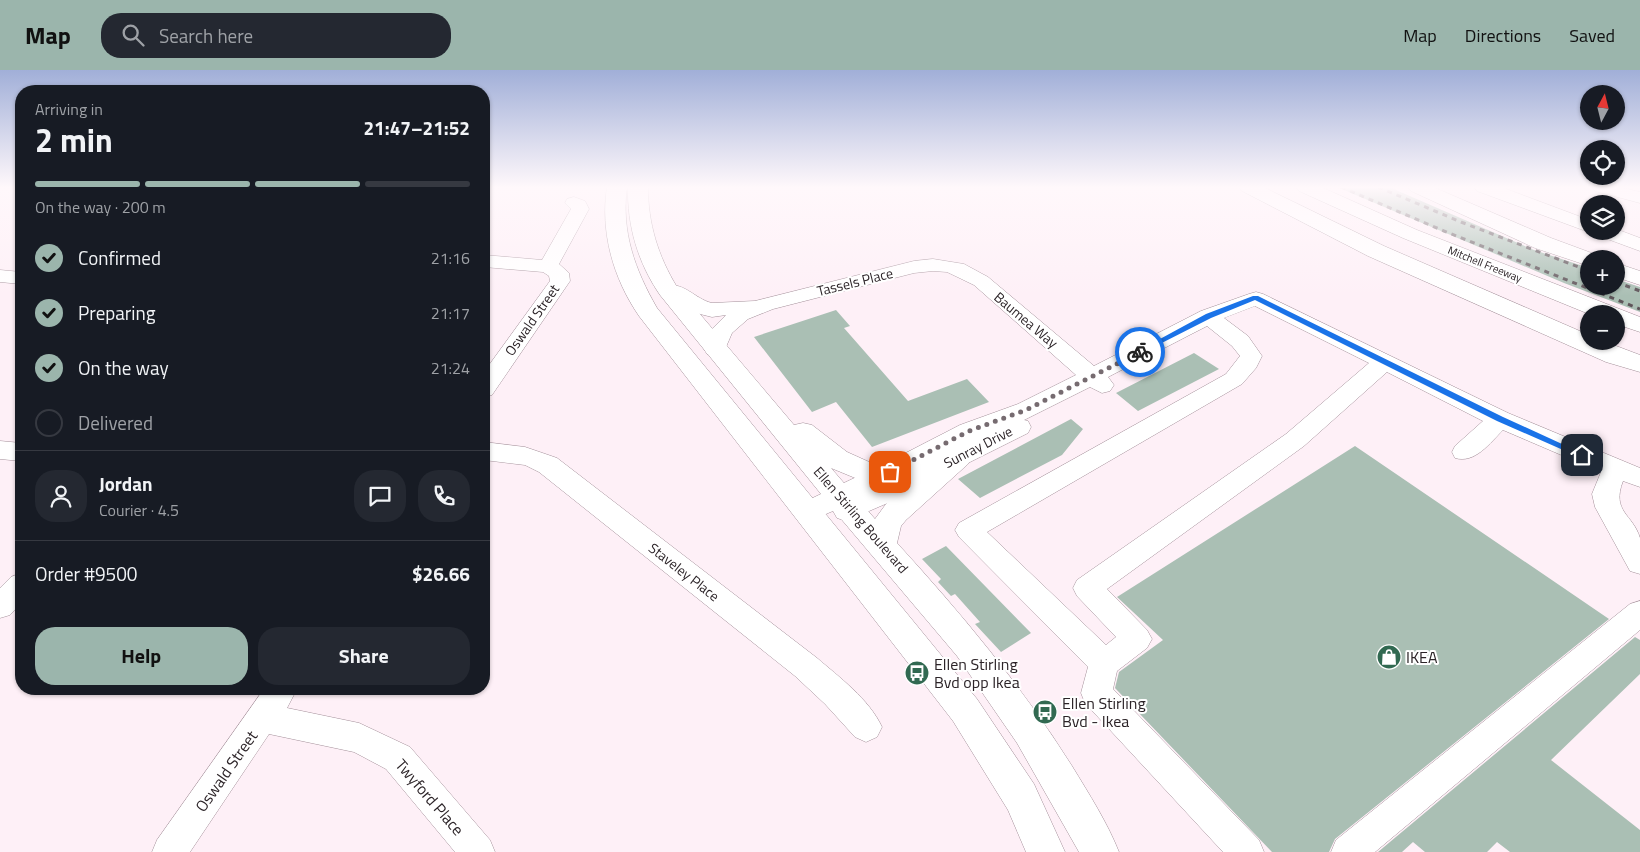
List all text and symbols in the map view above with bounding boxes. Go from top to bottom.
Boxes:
search box [101,13,451,58]
text: Map [25,17,71,53]
icon: search [119,21,147,49]
text: Search here [159,21,253,50]
text: Map [1403,22,1437,49]
text: Directions [1465,22,1541,49]
text: Saved [1569,22,1615,49]
north arrow [1580,85,1625,130]
map controls [1580,85,1625,350]
text: Arriving in [35,97,103,121]
text: 21:47–21:52 [363,113,470,142]
text: 2 min [35,116,113,164]
button: locate [1580,140,1625,185]
text: On the way · 200 m [35,195,166,219]
button: layers [1580,195,1625,240]
street label: Mitchell Freeway [1446,242,1525,286]
text: Confirmed [78,243,161,272]
icon: check [35,244,63,272]
text: 21:16 [431,246,470,270]
button: + [1580,250,1625,295]
street label: Tassels Place [815,262,895,301]
street label: Oswald Street [499,280,564,360]
street label: Baumea Way [990,287,1063,353]
text: Preparing [78,298,155,327]
icon: check [35,299,63,327]
text: 21:17 [431,301,470,325]
button: − [1580,305,1625,350]
courier [1115,327,1165,377]
icon: bike [1126,338,1154,366]
text: On the way [78,353,169,382]
icon: check [35,354,63,382]
text: 21:24 [431,356,470,380]
text: Delivered [78,408,153,437]
street label: Sunray Drive [940,420,1016,473]
pin [1561,434,1603,476]
icon: home [1568,441,1596,469]
pin [869,451,911,493]
icon: bag [876,458,904,486]
street label: Ellen Stirling Boulevard [809,462,914,578]
text: Jordan [99,469,152,498]
button: person [35,470,87,522]
button: chat [354,470,406,522]
button: phone [418,470,470,522]
text: Courier · 4.5 [99,498,179,522]
street label: Staveley Place [644,537,724,606]
text: Order #9500 [35,559,137,588]
text: $26.66 [412,559,470,588]
button: Help [35,627,248,685]
button: Share [258,627,470,685]
shop icon: IKEA [1376,644,1402,670]
place label: IKEA [1406,645,1438,669]
place label: Ellen Stirling Bvd opp Ikea [934,652,1020,694]
bus stop icon: Ellen Stirling Bvd opp Ikea [904,660,930,686]
place label: Ellen Stirling Bvd - Ikea [1062,691,1146,733]
bus stop icon: Ellen Stirling Bvd - Ikea [1032,699,1058,725]
street label: Oswald Street [189,725,263,817]
street label: Twyford Place [390,754,470,840]

